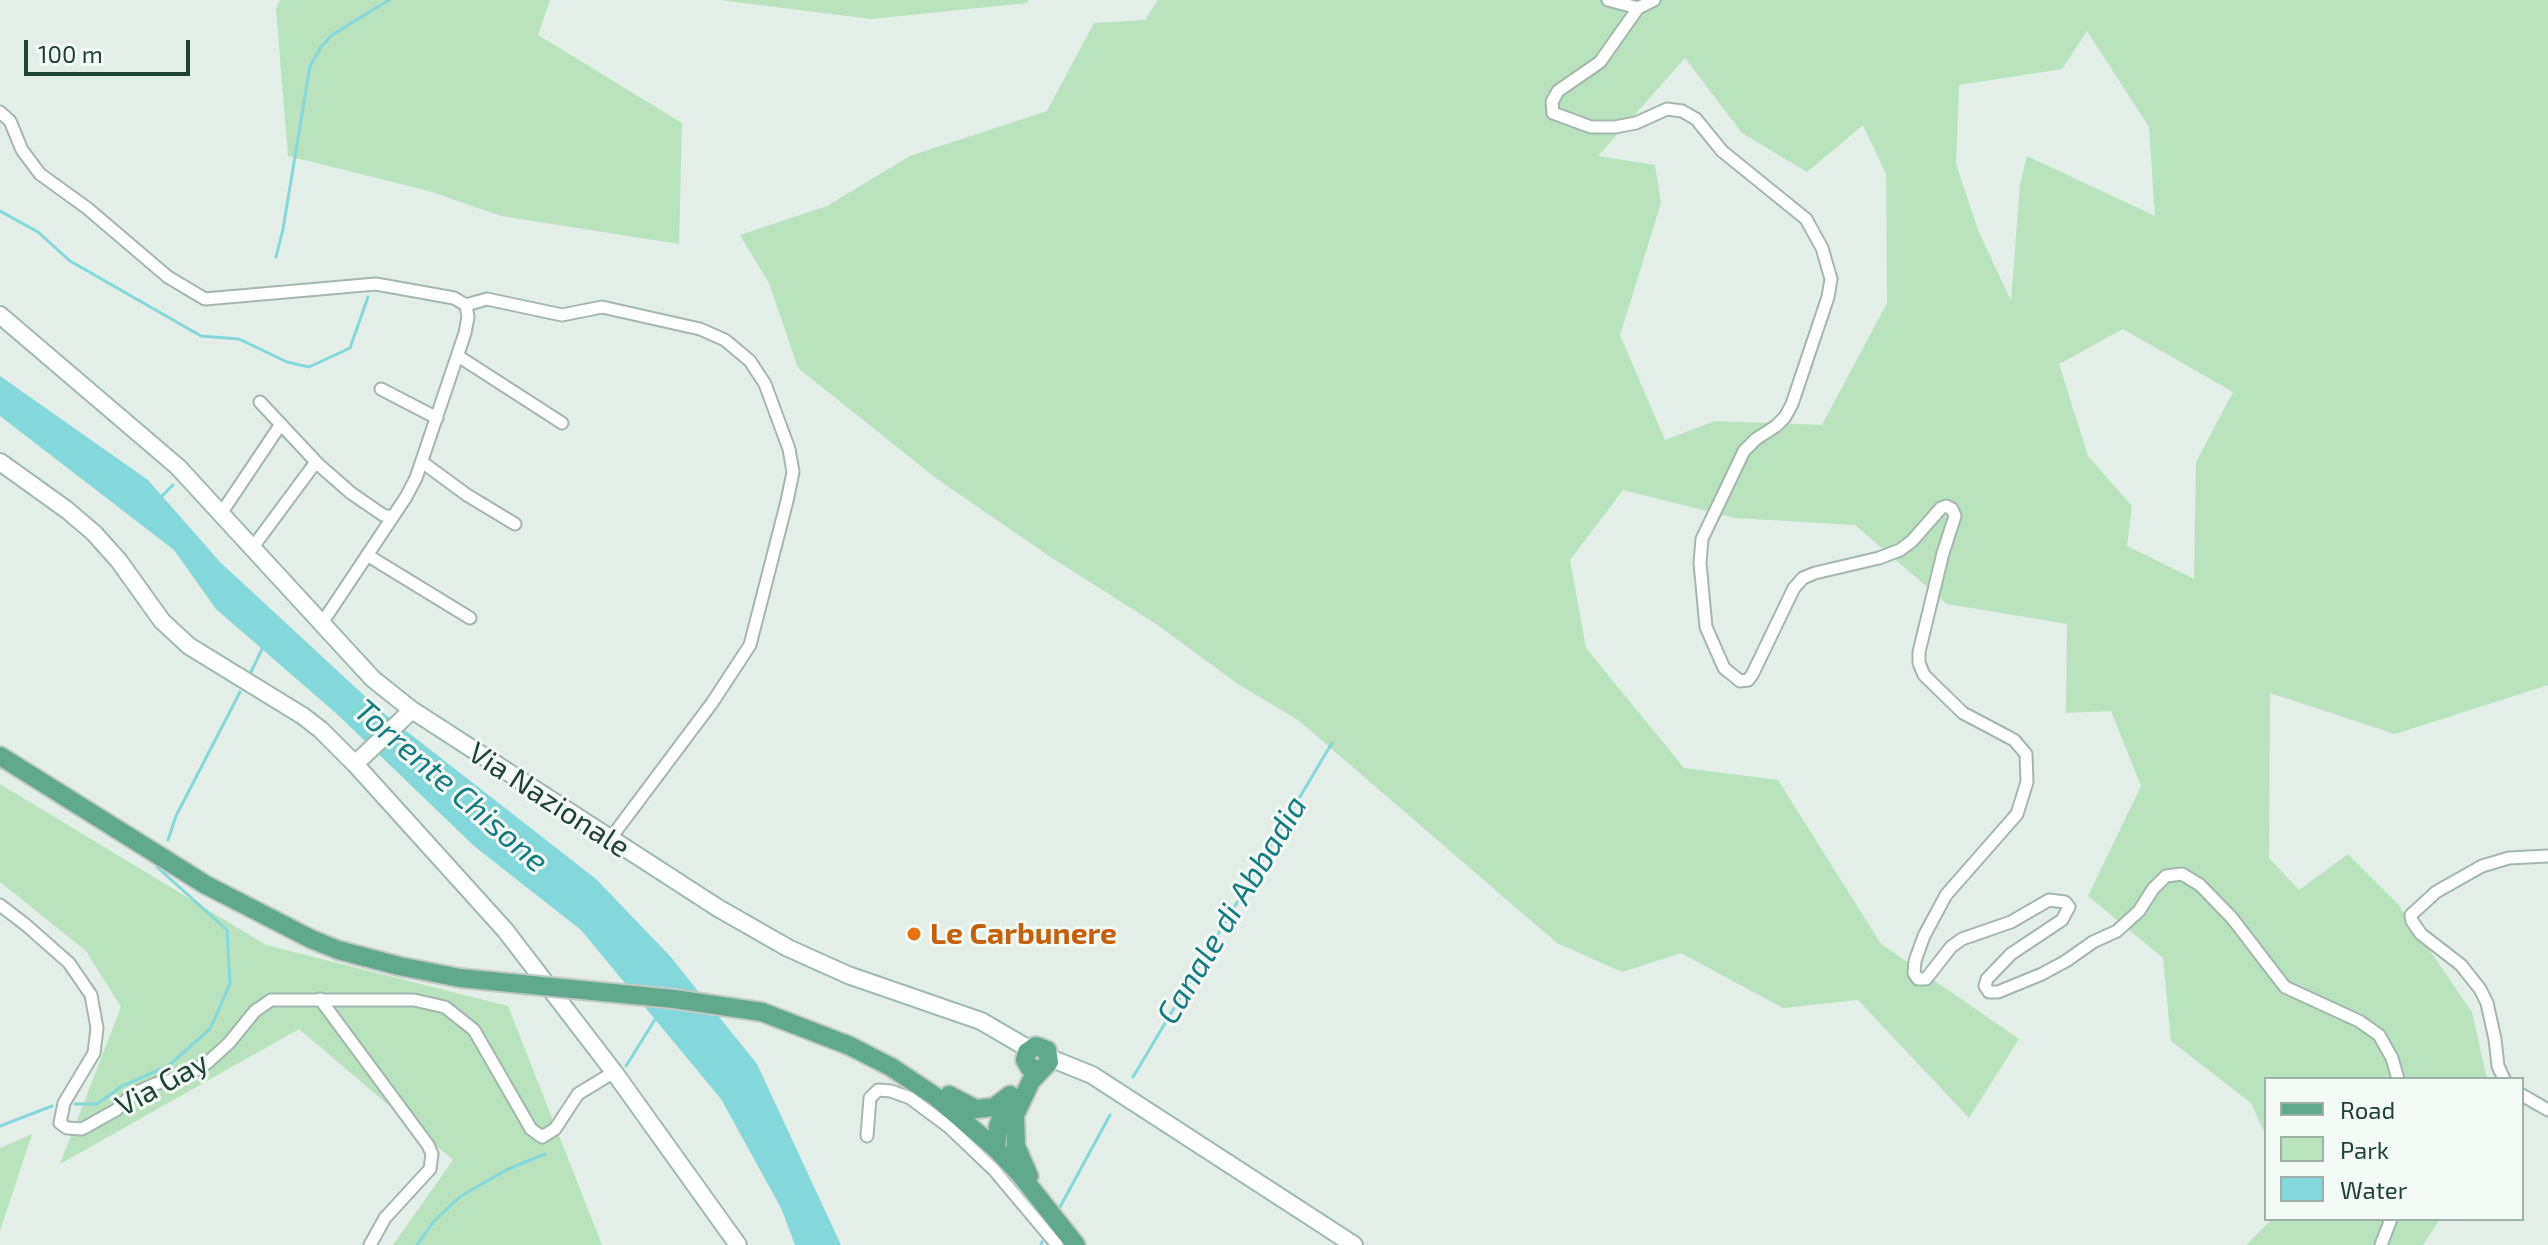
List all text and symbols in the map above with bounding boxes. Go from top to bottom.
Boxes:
scale bar [28,24,194,74]
text: 100 m [38,39,103,68]
water label: Torrente Chisone [346,691,556,881]
street label: Via Nazionale [462,734,636,866]
water label: Canale di Abbadia [1149,789,1315,1031]
place label: Le Carbunere [930,916,1117,952]
marker: Le Carbunere [905,925,923,943]
street label: Via Gay [110,1044,214,1124]
legend [2264,1077,2524,1221]
text: Road [2340,1095,2395,1124]
text: Park [2340,1135,2389,1164]
text: Water [2340,1175,2407,1204]

